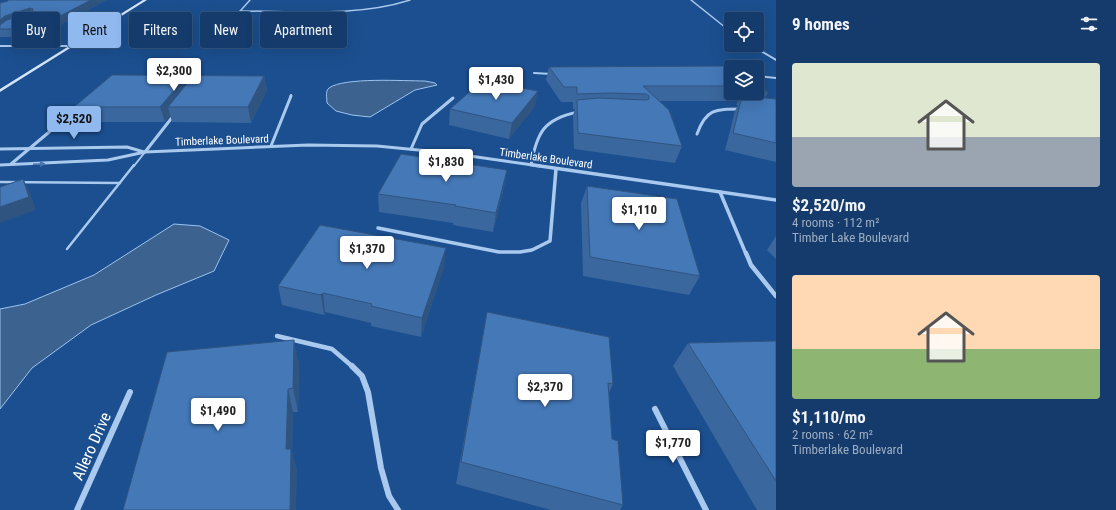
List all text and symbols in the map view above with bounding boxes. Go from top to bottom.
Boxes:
chip: Buy [12,12,60,48]
chip: Rent [68,12,121,48]
chip: Filters [129,12,192,48]
chip: New [200,12,252,48]
chip: Apartment [260,12,347,48]
map controls [724,12,764,100]
button: locate [724,12,764,52]
icon: filters [1078,13,1100,35]
text: 9 homes [792,14,850,34]
pin: $2,300 [141,58,207,92]
button: layers [724,60,764,100]
text: $2,300 [156,63,192,78]
pin: $1,430 [463,67,529,101]
text: $1,430 [478,72,514,87]
icon: home [910,89,982,161]
pin: $2,520 [41,106,107,140]
text: $2,520 [56,111,92,126]
street label: Timberlake Boulevard [175,132,269,149]
street label: Timberlake Boulevard [499,146,593,171]
pin: $1,830 [413,149,479,183]
text: $1,830 [428,154,464,169]
one-way arrow [33,160,45,167]
text: $2,520/mo [792,195,866,215]
pin: $1,110 [606,197,672,231]
text: $1,110 [621,202,657,217]
text: 4 rooms · 112 m² [792,215,879,230]
text: Timber Lake Boulevard [792,230,909,245]
pin: $1,370 [334,236,400,270]
text: $1,370 [349,241,385,256]
icon: home [910,301,982,373]
pin: $2,370 [512,374,578,408]
text: $2,370 [527,379,563,394]
pin: $1,490 [185,398,251,432]
text: $1,490 [200,403,236,418]
text: $1,110/mo [792,407,866,427]
street label: Allero Drive [68,409,115,483]
text: 2 rooms · 62 m² [792,427,873,442]
pin: $1,770 [640,430,706,464]
text: $1,770 [655,435,691,450]
text: Timberlake Boulevard [792,442,903,457]

